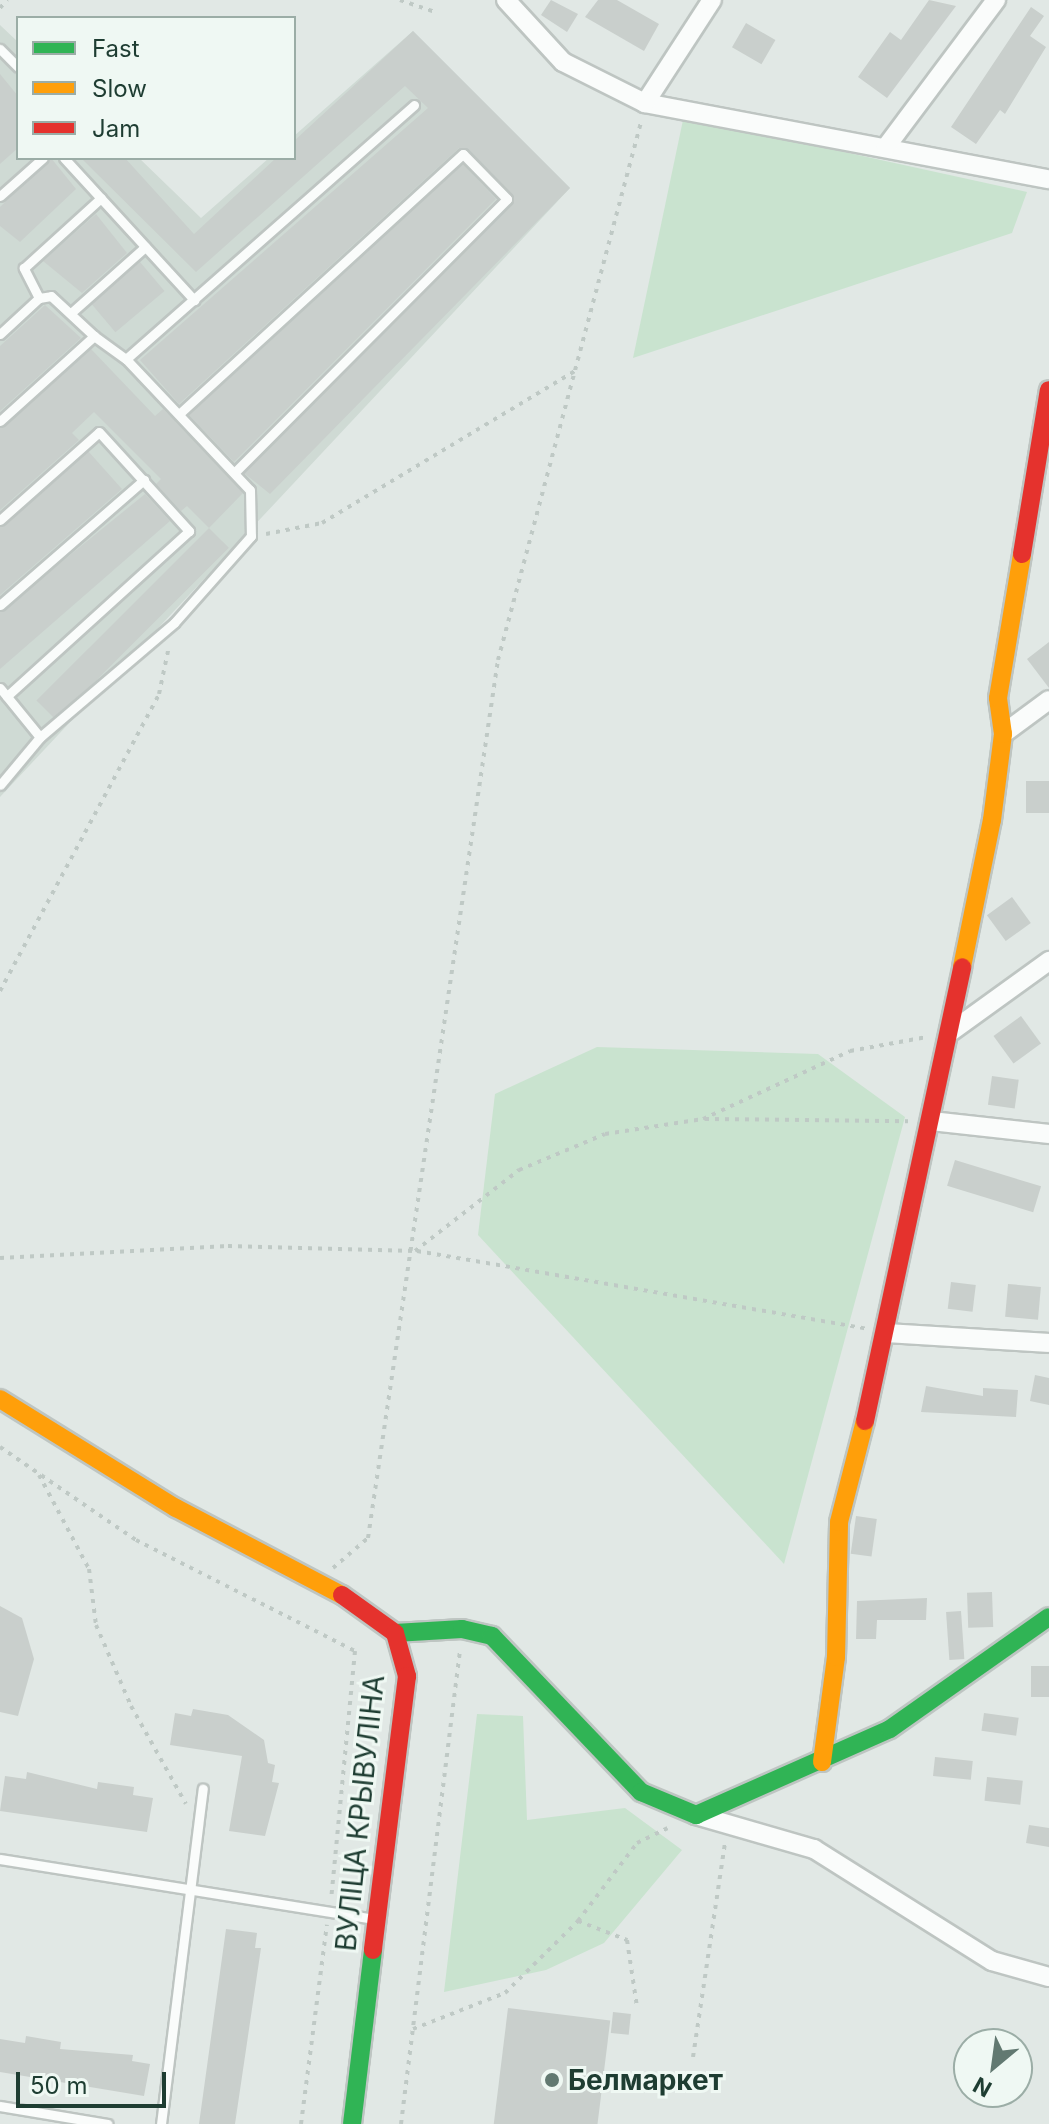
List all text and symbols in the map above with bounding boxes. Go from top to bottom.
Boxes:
legend [16,16,296,160]
text: Fast [92,34,140,63]
text: Slow [92,74,147,103]
text: Jam [92,114,140,143]
street label: ВУЛІЦА КРЫВУЛІНА [329,1673,391,1953]
north arrow [953,2028,1033,2108]
scale bar [20,2056,170,2106]
place label: Белмаркет [568,2063,723,2097]
text: 50 m [30,2071,88,2100]
marker: Белмаркет [543,2071,561,2089]
text: N [969,2072,996,2103]

